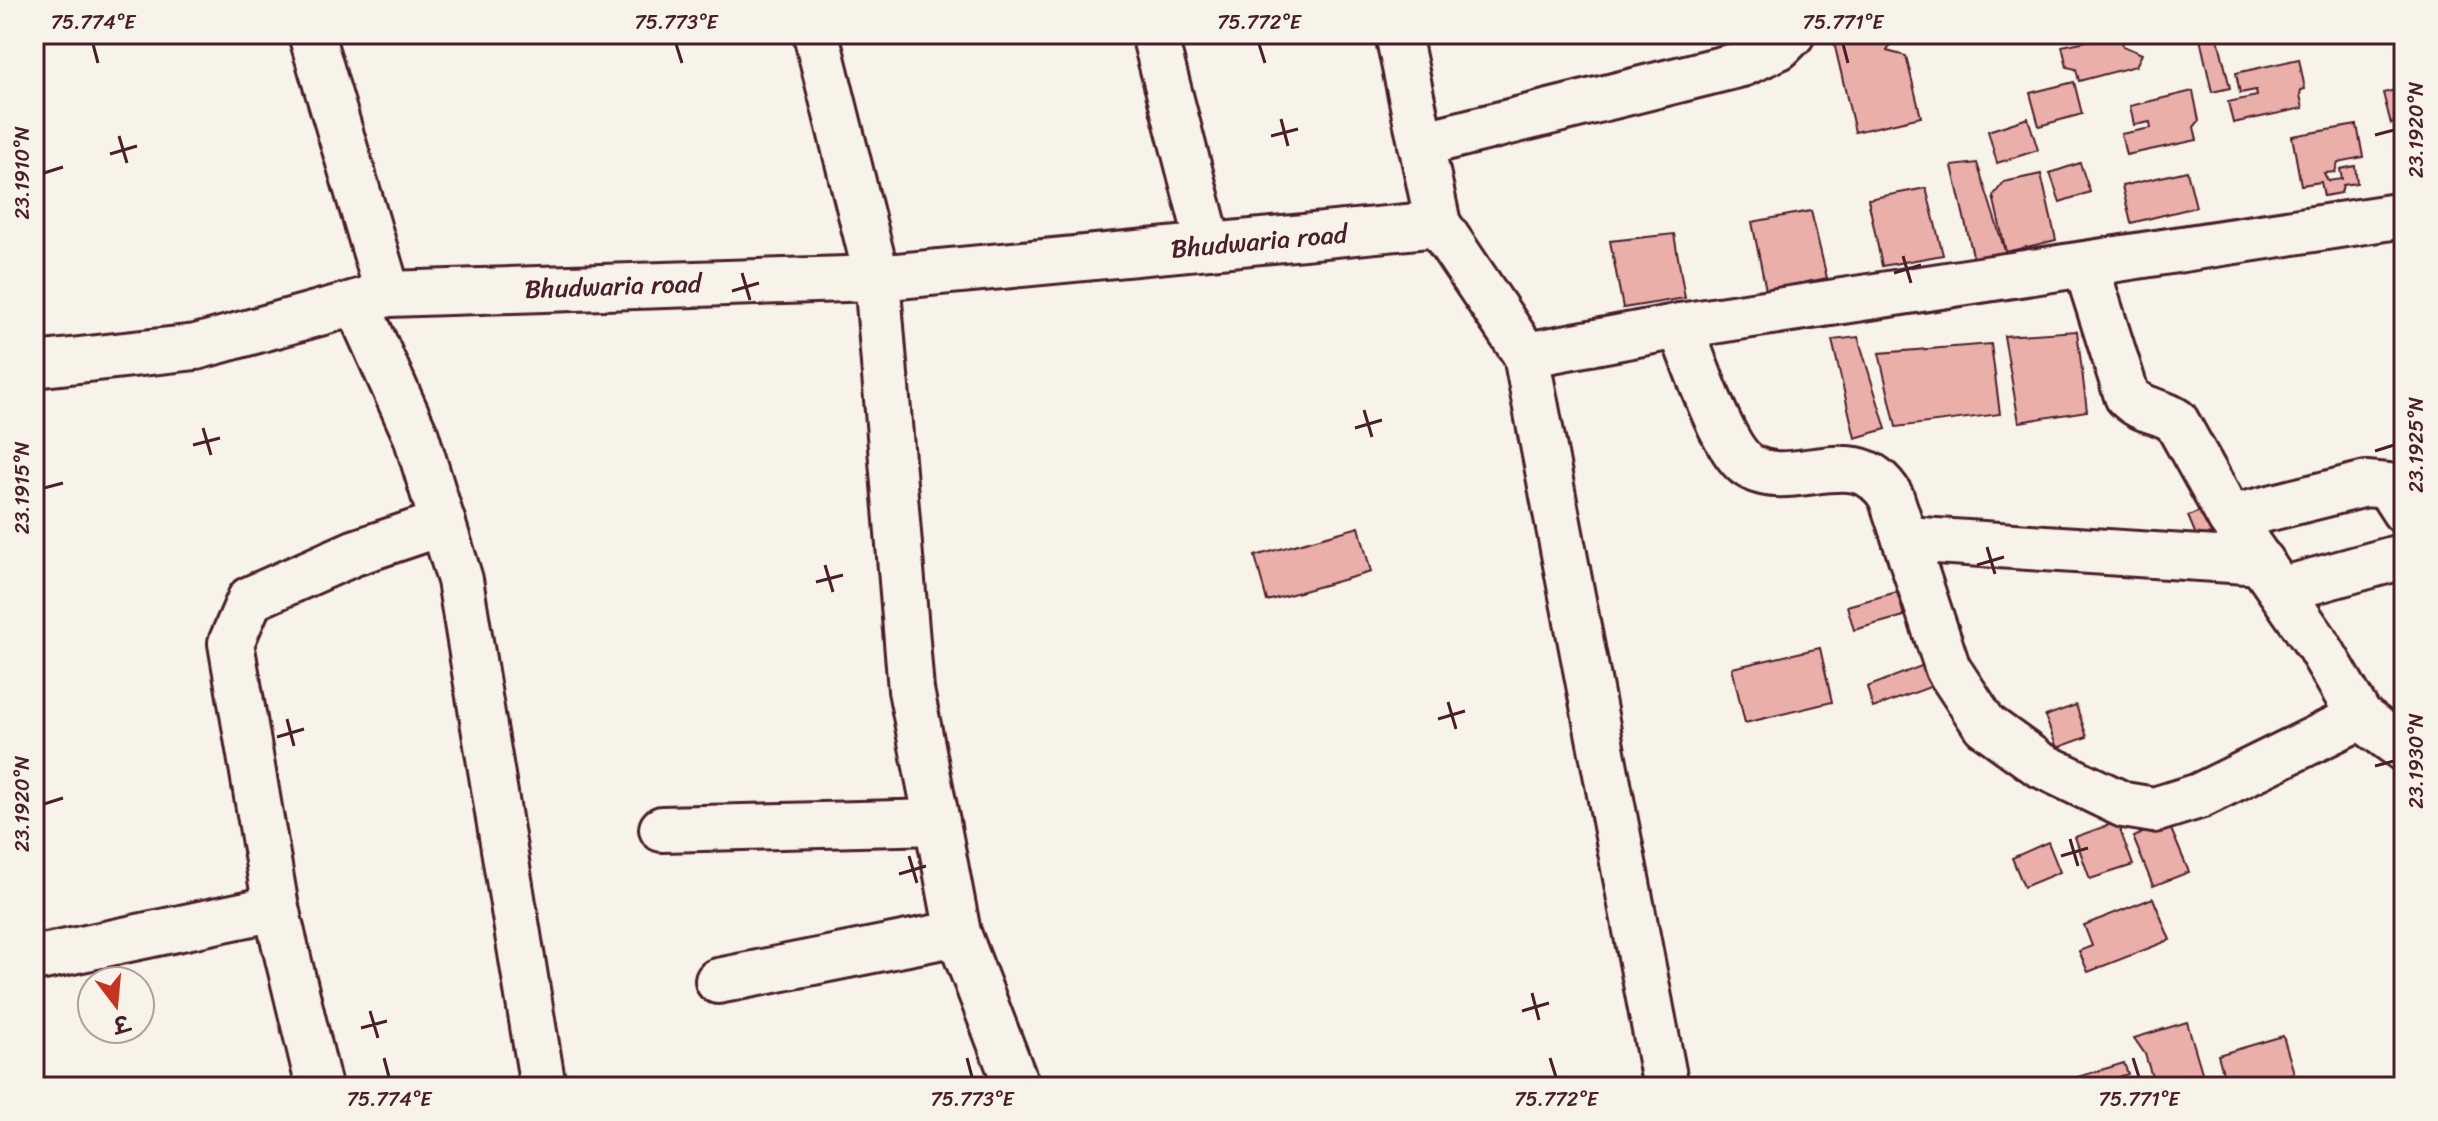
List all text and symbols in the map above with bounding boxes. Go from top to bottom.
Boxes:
text: 75.774°E [51,5,137,40]
text: 75.773°E [634,5,719,40]
text: 75.772°E [1217,5,1303,40]
text: 75.771°E [1803,5,1885,40]
text: 23.1920°N [2399,82,2434,178]
text: 23.1910°N [5,126,40,220]
street label: Bhudwaria road [1169,210,1351,272]
street label: Bhudwaria road [524,260,705,312]
text: 23.1925°N [2399,397,2434,493]
text: 23.1915°N [5,442,40,534]
text: 23.1930°N [2399,713,2434,809]
text: 23.1920°N [5,756,40,852]
north arrow [76,965,156,1045]
text: उ [107,1002,136,1045]
text: 75.774°E [347,1082,433,1117]
text: 75.773°E [930,1082,1015,1117]
text: 75.772°E [1514,1082,1600,1117]
text: 75.771°E [2099,1082,2181,1117]

